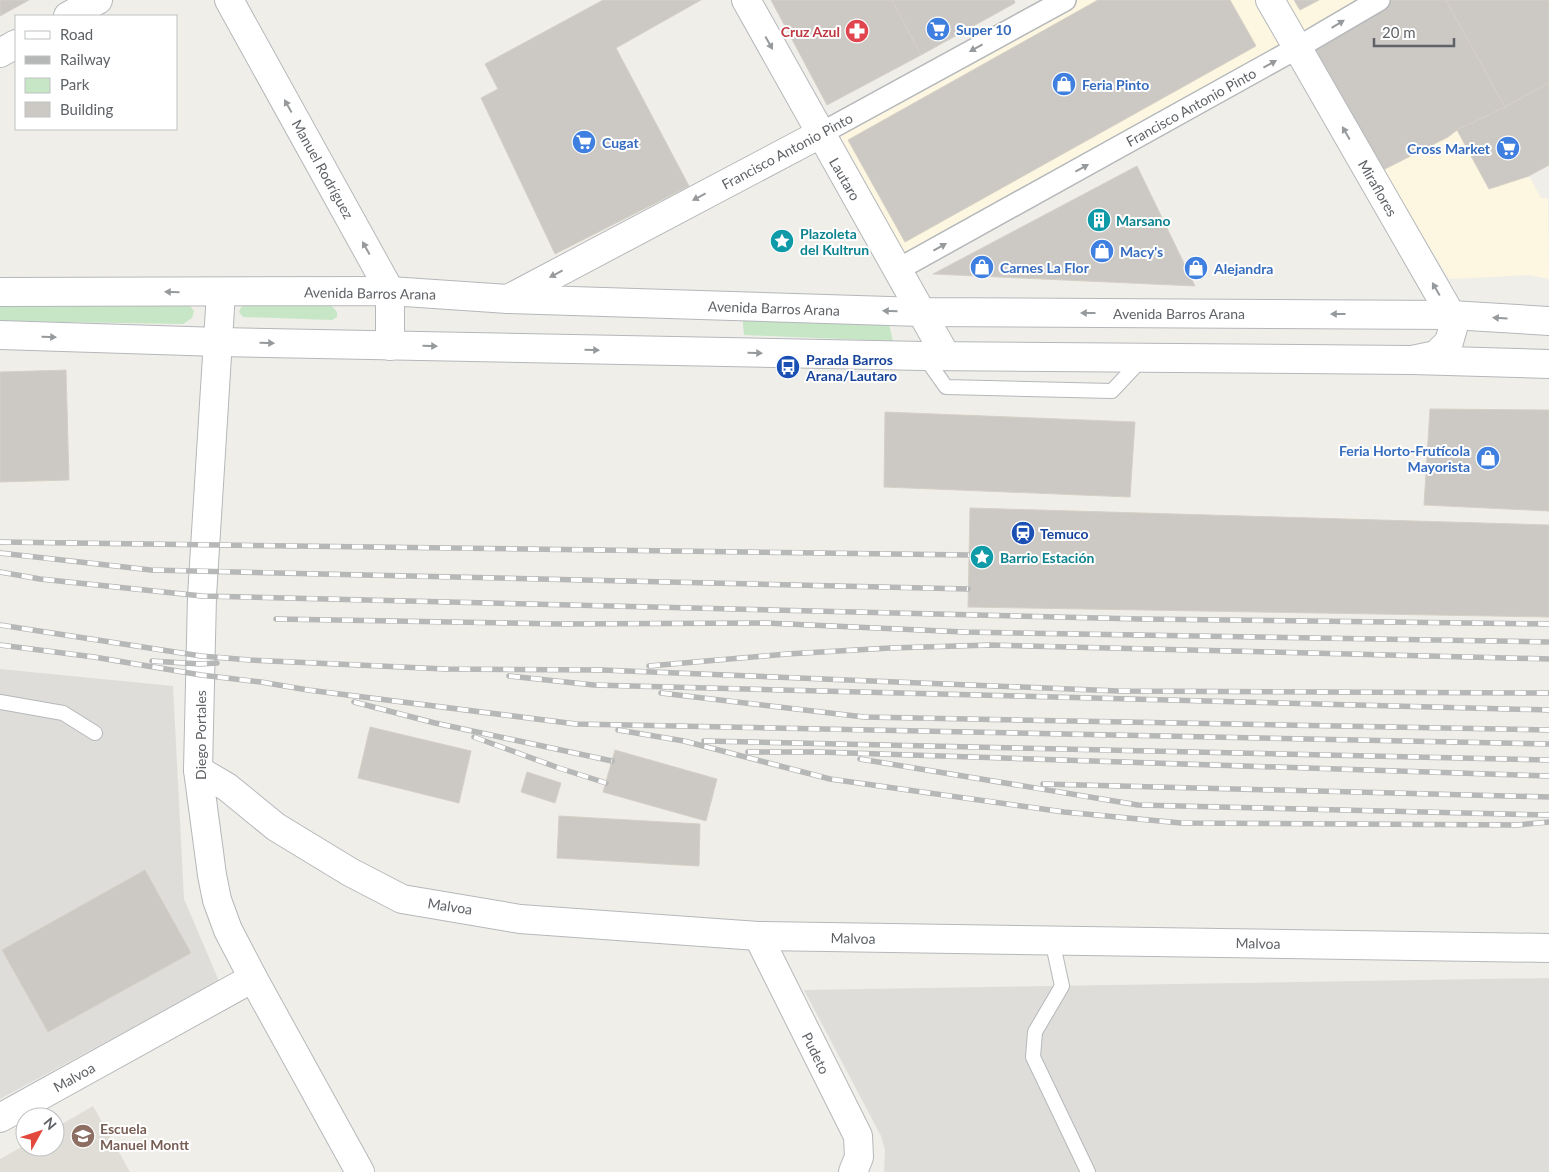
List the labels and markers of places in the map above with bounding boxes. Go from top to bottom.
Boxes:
supermarket icon: Super 10 [925,16,951,42]
pharmacy icon: Cruz Azul [844,18,870,44]
place label: Super 10 [956,21,1011,38]
place label: Cruz Azul [781,23,840,40]
shop icon: Feria Pinto [1051,71,1077,97]
place label: Feria Pinto [1082,76,1149,93]
supermarket icon: Cugat [571,129,597,155]
place label: Cugat [602,134,639,151]
supermarket icon: Cross Market [1495,135,1521,161]
place label: Cross Market [1407,140,1491,157]
building icon: Marsano [1086,207,1112,233]
place label: Marsano [1116,212,1171,229]
place label: Plazoleta del Kultrun [800,225,869,258]
place icon: Plazoleta del Kultrun [769,228,795,254]
shop icon: Macy's [1089,238,1115,264]
place label: Macy's [1120,243,1163,260]
shop icon: Carnes La Flor [969,254,995,280]
shop icon: Alejandra [1183,255,1209,281]
place label: Carnes La Flor [1000,259,1090,276]
place label: Alejandra [1213,260,1273,277]
place label: Parada Barros Arana/Lautaro [805,351,897,384]
bus stop icon: Parada Barros Arana/Lautaro [775,354,801,380]
place label: Feria Horto-Frutícola Mayorista [1339,442,1470,475]
shop icon: Feria Horto-Frutícola Mayorista [1475,445,1501,471]
station icon: Temuco [1010,520,1036,546]
place label: Temuco [1040,525,1088,542]
place icon: Barrio Estación [969,544,995,570]
place label: Barrio Estación [1000,549,1094,566]
place label: Escuela Manuel Montt [100,1120,189,1153]
school or university icon: Escuela Manuel Montt [70,1123,96,1149]

